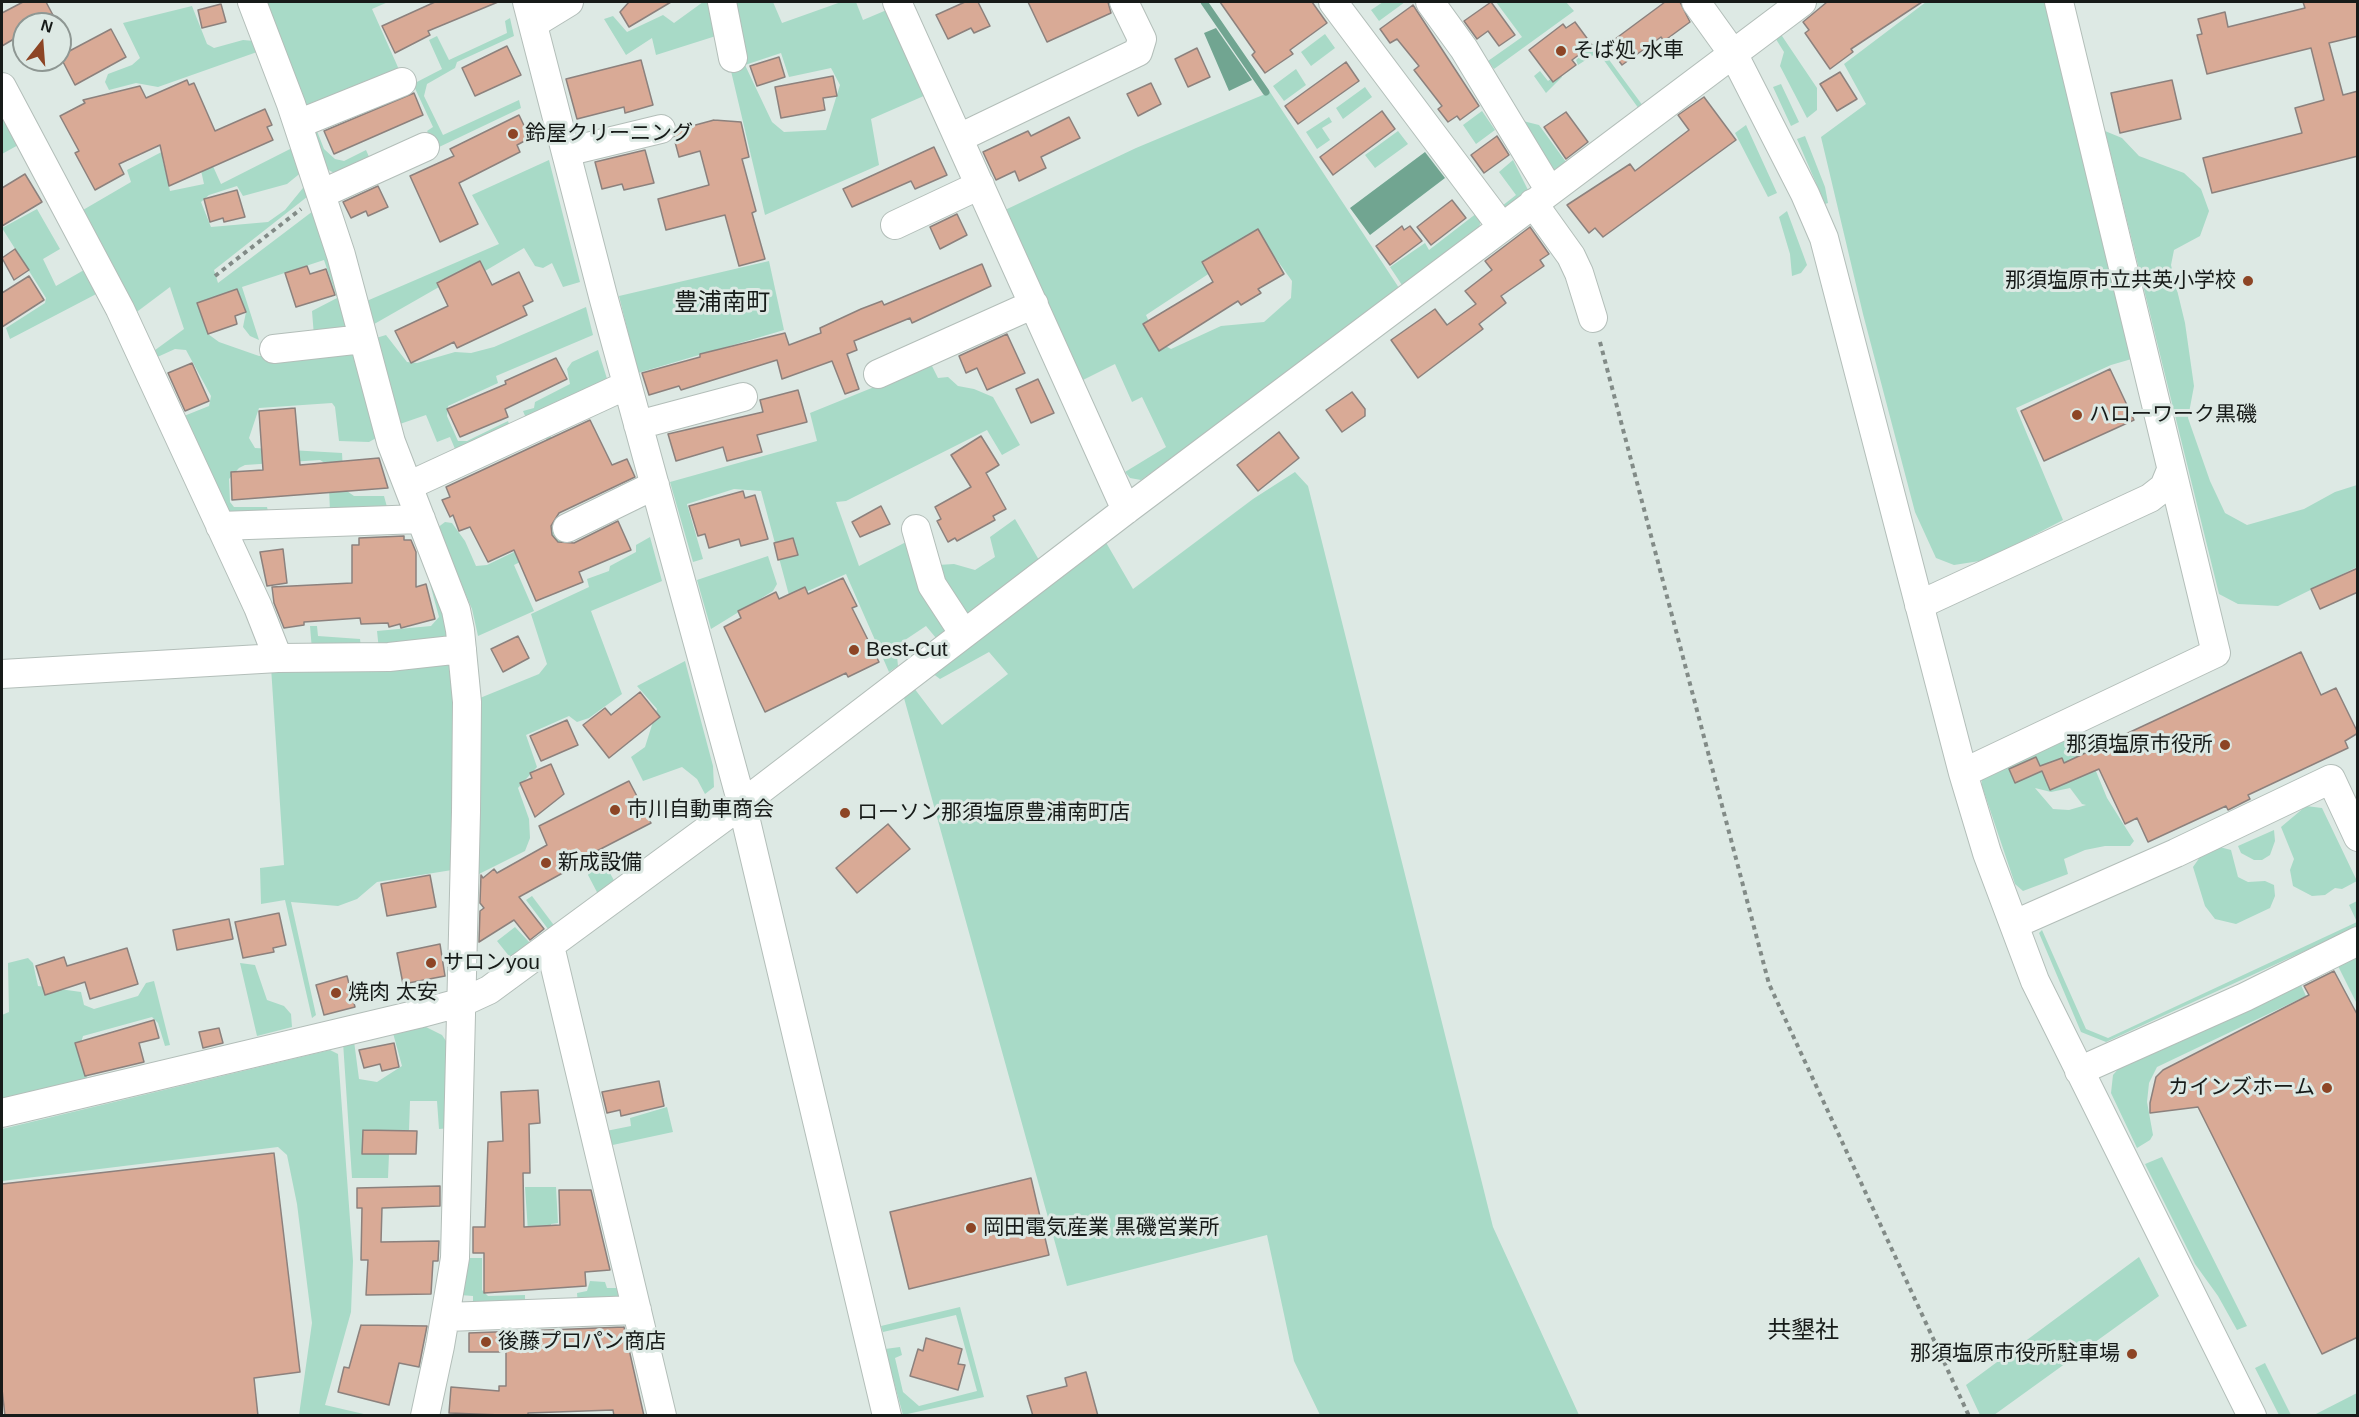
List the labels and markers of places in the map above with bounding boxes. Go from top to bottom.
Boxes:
place label: そば処 水車 [1573,38,1684,64]
marker: そば処 水車 [1554,44,1568,58]
place label: 鈴屋クリーニング [525,121,693,147]
marker: 鈴屋クリーニング [506,127,520,141]
place label: 那須塩原市立共英小学校 [2005,268,2236,294]
marker: 那須塩原市立共英小学校 [2241,274,2255,288]
place label: ハローワーク黒磯 [2089,402,2257,428]
marker: ハローワーク黒磯 [2070,408,2084,422]
place label: Best-Cut [866,637,948,663]
marker: Best-Cut [847,643,861,657]
place label: 那須塩原市役所 [2066,732,2213,758]
marker: 那須塩原市役所 [2218,738,2232,752]
place label: 市川自動車商会 [627,797,774,823]
place label: ローソン那須塩原豊浦南町店 [857,800,1130,826]
marker: 市川自動車商会 [608,803,622,817]
marker: ローソン那須塩原豊浦南町店 [838,806,852,820]
place label: 新成設備 [558,850,642,876]
marker: 新成設備 [539,856,553,870]
place label: サロンyou [443,950,540,976]
marker: サロンyou [424,956,438,970]
place label: 焼肉 太安 [348,980,438,1006]
marker: 焼肉 太安 [329,986,343,1000]
place label: カインズホーム [2168,1075,2315,1101]
marker: カインズホーム [2320,1081,2334,1095]
place label: 岡田電気産業 黒磯営業所 [983,1215,1220,1241]
marker: 岡田電気産業 黒磯営業所 [964,1221,978,1235]
place label: 後藤プロパン商店 [498,1329,666,1355]
marker: 後藤プロパン商店 [479,1335,493,1349]
place label: 那須塩原市役所駐車場 [1910,1341,2120,1367]
marker: 那須塩原市役所駐車場 [2125,1347,2139,1361]

